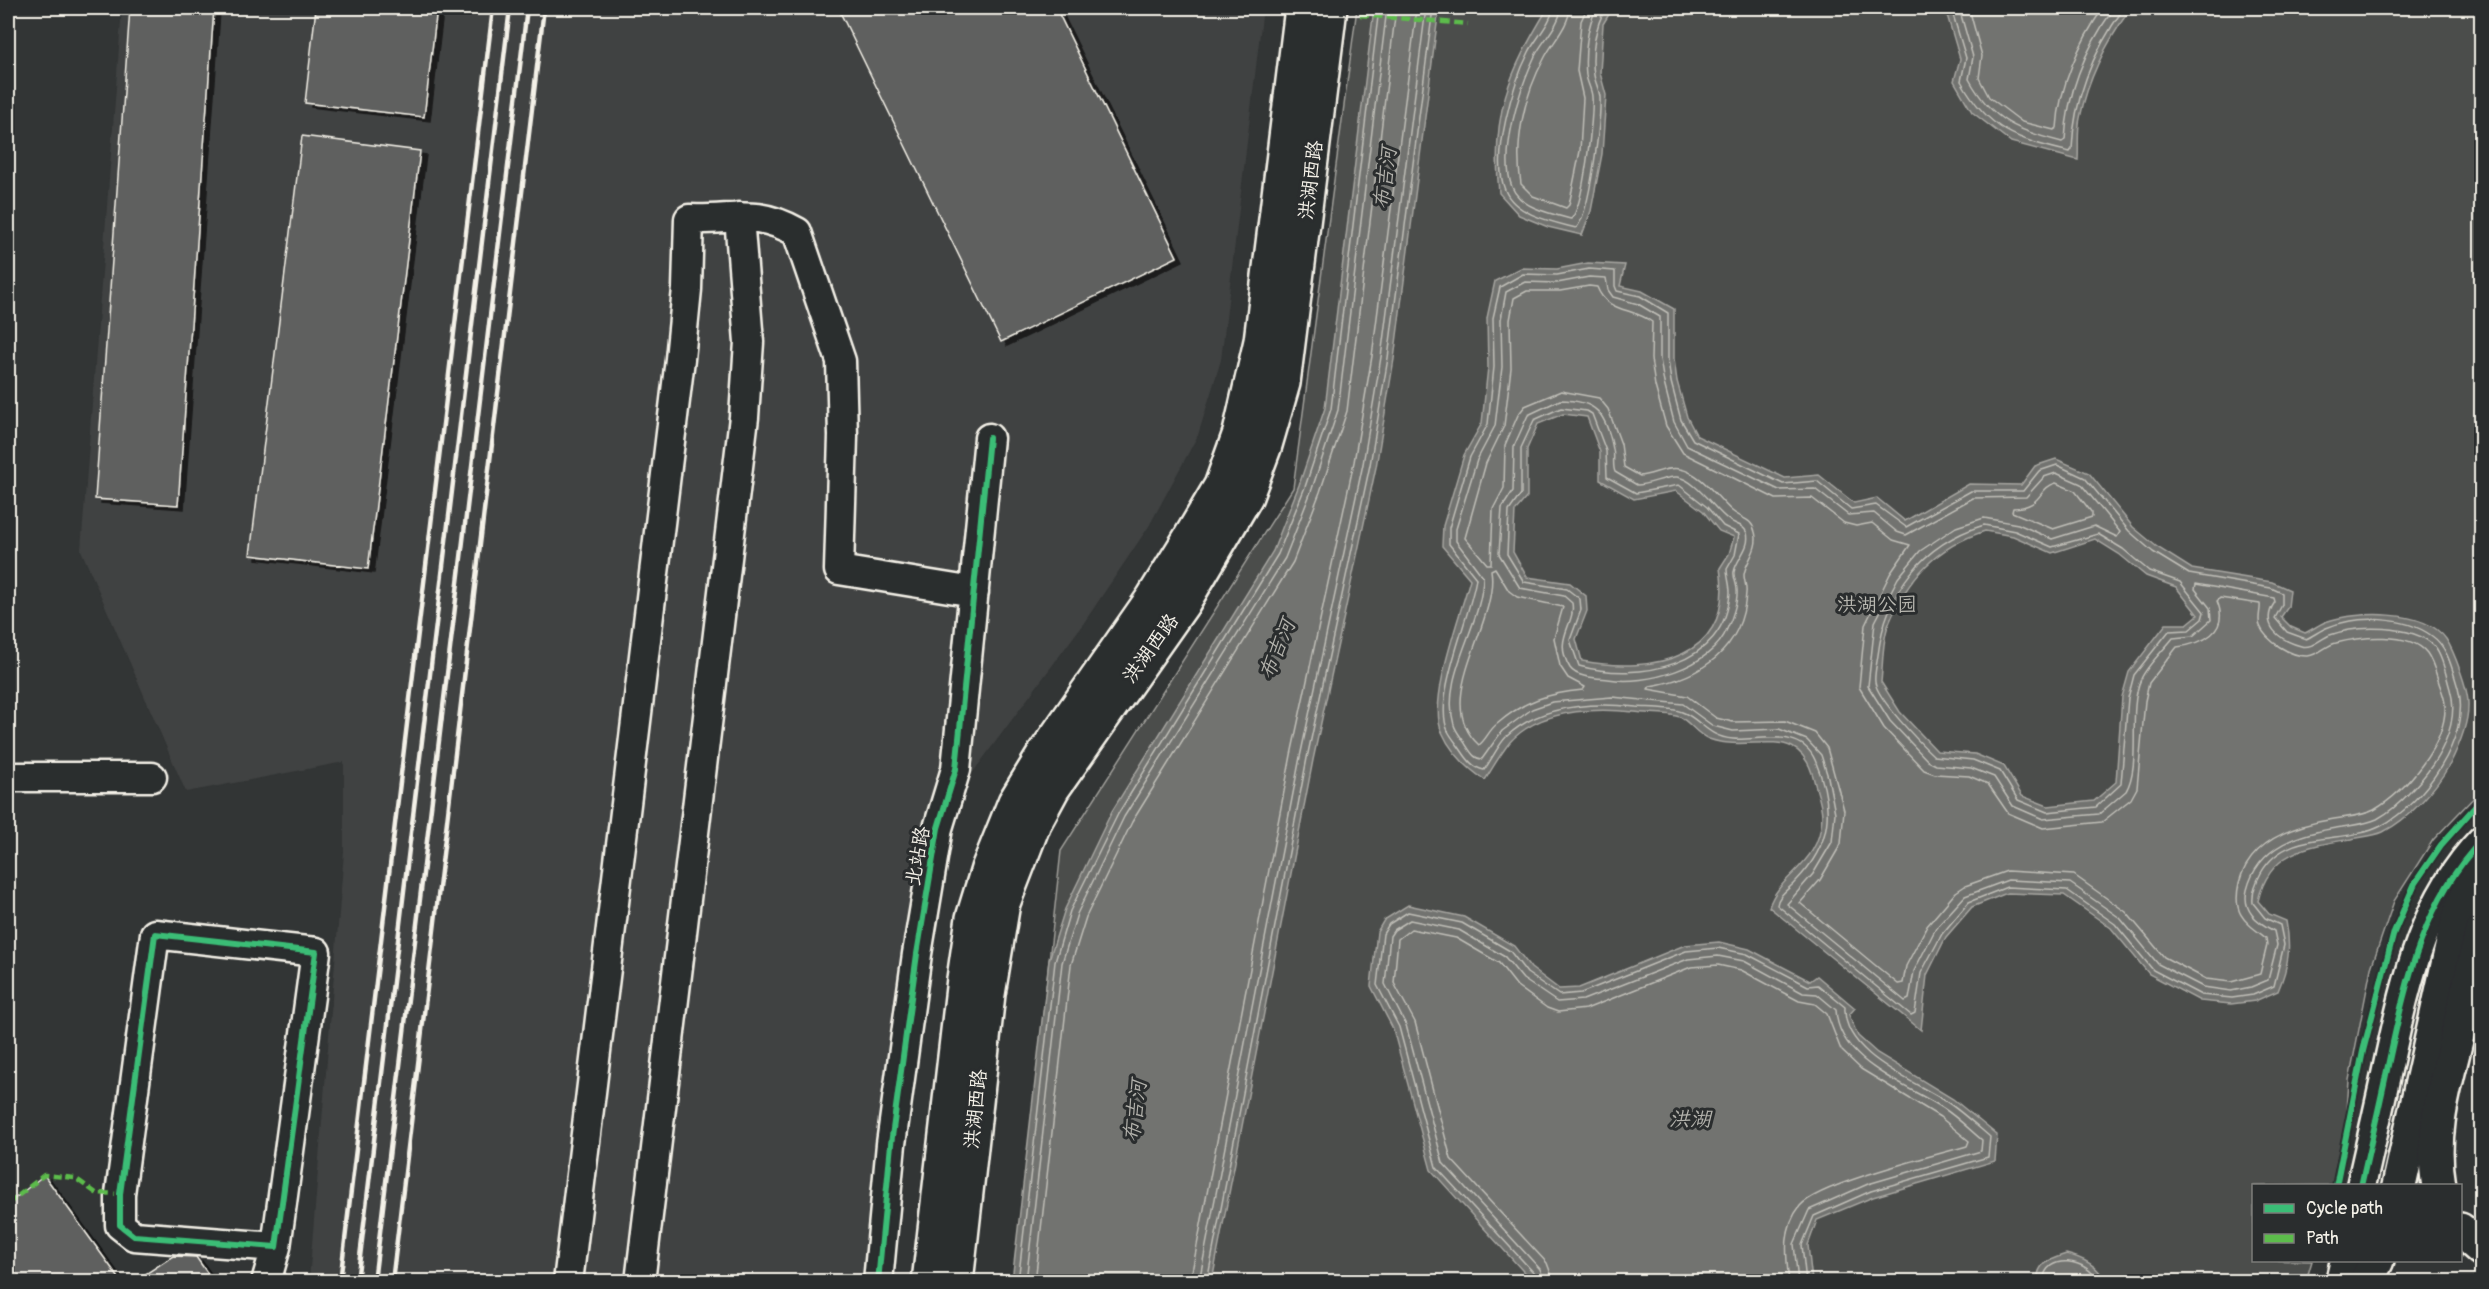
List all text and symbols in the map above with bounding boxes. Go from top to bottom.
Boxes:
street label: 洪湖西路 [1293,138,1328,221]
water label: 布吉河 [1368,142,1403,211]
park label: 洪湖公园 [1837,592,1917,617]
street label: 洪湖西路 [1117,608,1185,688]
water label: 布吉河 [1253,612,1303,683]
street label: 北站路 [900,823,935,888]
street label: 洪湖西路 [959,1067,992,1150]
water label: 布吉河 [1118,1075,1153,1144]
water label: 洪湖 [1669,1106,1713,1133]
legend [2252,1184,2462,1262]
text: Cycle path [2306,1197,2383,1220]
text: Path [2306,1227,2339,1250]

